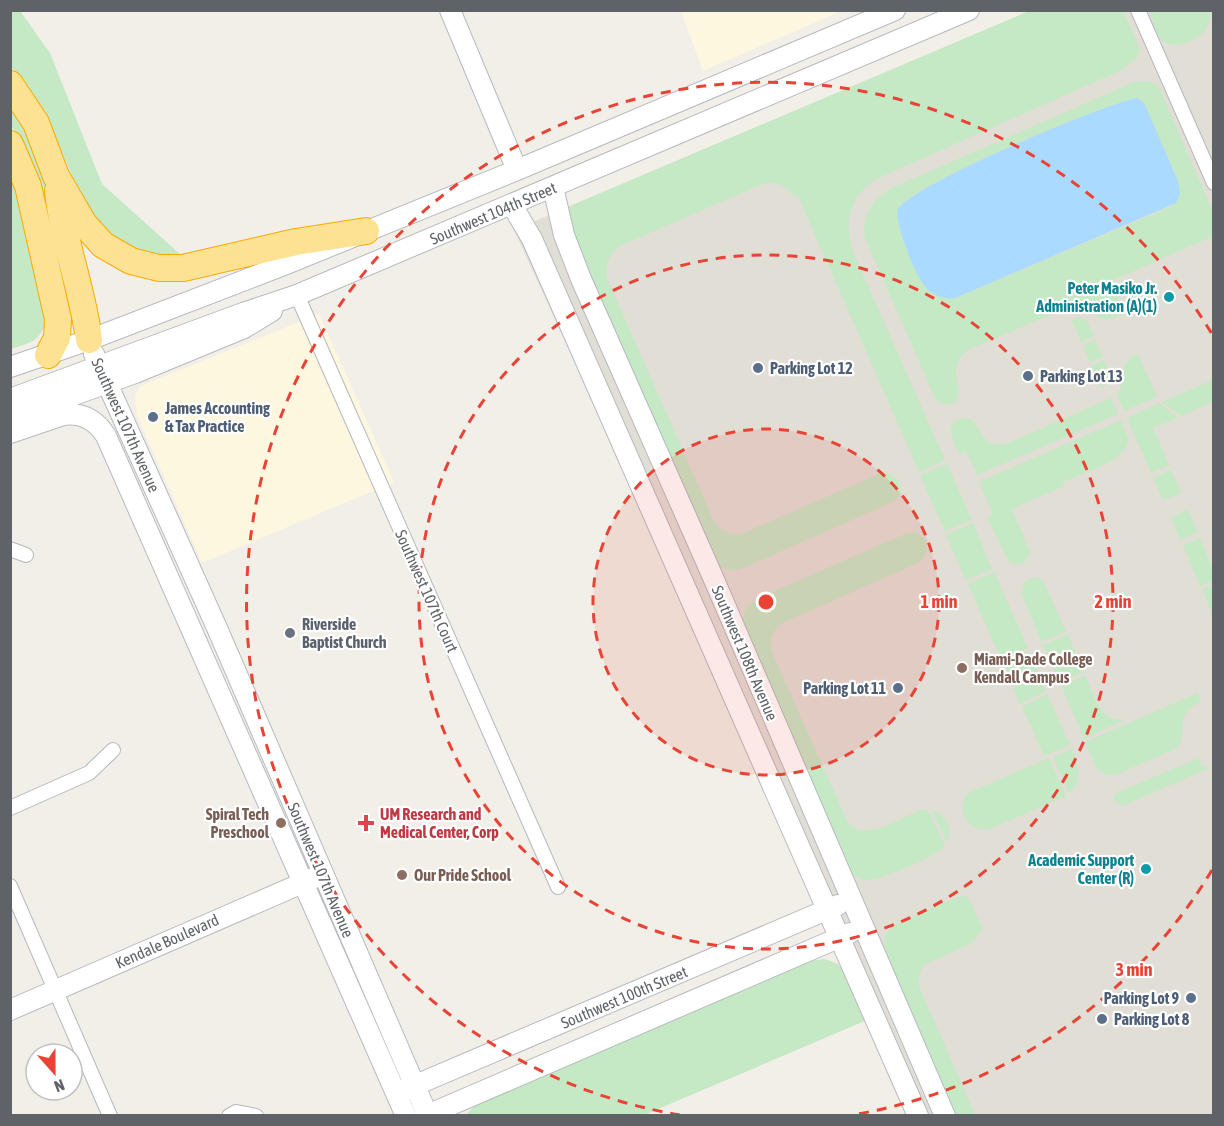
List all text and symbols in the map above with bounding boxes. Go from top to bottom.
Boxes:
street label: Southwest 104th Street [427,178,559,248]
place label: Peter Masiko Jr. Administration (A)(1) [1035,279,1157,315]
marker: Peter Masiko Jr. Administration (A)(1) [1162,290,1176,304]
street label: Southwest 107th Avenue [88,355,164,495]
place label: Parking Lot 12 [770,359,853,377]
marker: Parking Lot 12 [751,361,765,375]
place label: Parking Lot 13 [1040,367,1123,385]
marker: Parking Lot 13 [1021,369,1035,383]
place label: James Accounting & Tax Practice [164,399,270,435]
marker: James Accounting & Tax Practice [146,410,160,424]
street label: Southwest 107th Court [392,527,462,655]
street label: Southwest 108th Avenue [708,583,782,723]
text: 1 min [921,591,958,612]
text: 2 min [1095,591,1132,612]
centre of rings [756,592,776,612]
place label: Riverside Baptist Church [302,615,387,651]
marker: Riverside Baptist Church [283,626,297,640]
place label: Miami-Dade College Kendall Campus [974,650,1093,686]
marker: Miami-Dade College Kendall Campus [955,661,969,675]
place label: Parking Lot 11 [803,679,886,697]
marker: Parking Lot 11 [891,681,905,695]
street label: Southwest 107th Avenue [284,800,358,940]
place label: Spiral Tech Preschool [206,805,270,841]
place label: UM Research and Medical Center, Corp [380,805,499,841]
marker: UM Research and Medical Center, Corp [357,814,375,832]
marker: Spiral Tech Preschool [274,816,288,830]
place label: Academic Support Center (R) [1027,851,1134,887]
marker: Academic Support Center (R) [1139,862,1153,876]
place label: Our Pride School [414,866,512,884]
marker: Our Pride School [395,868,409,882]
street label: Kendale Boulevard [113,910,221,972]
text: 3 min [1116,959,1153,980]
street label: Southwest 100th Street [558,962,690,1032]
place label: Parking Lot 9 [1104,989,1179,1007]
marker: Parking Lot 9 [1184,991,1198,1005]
place label: Parking Lot 8 [1114,1010,1190,1028]
marker: Parking Lot 8 [1095,1012,1109,1026]
north arrow [24,1042,84,1102]
text: N [52,1076,67,1096]

